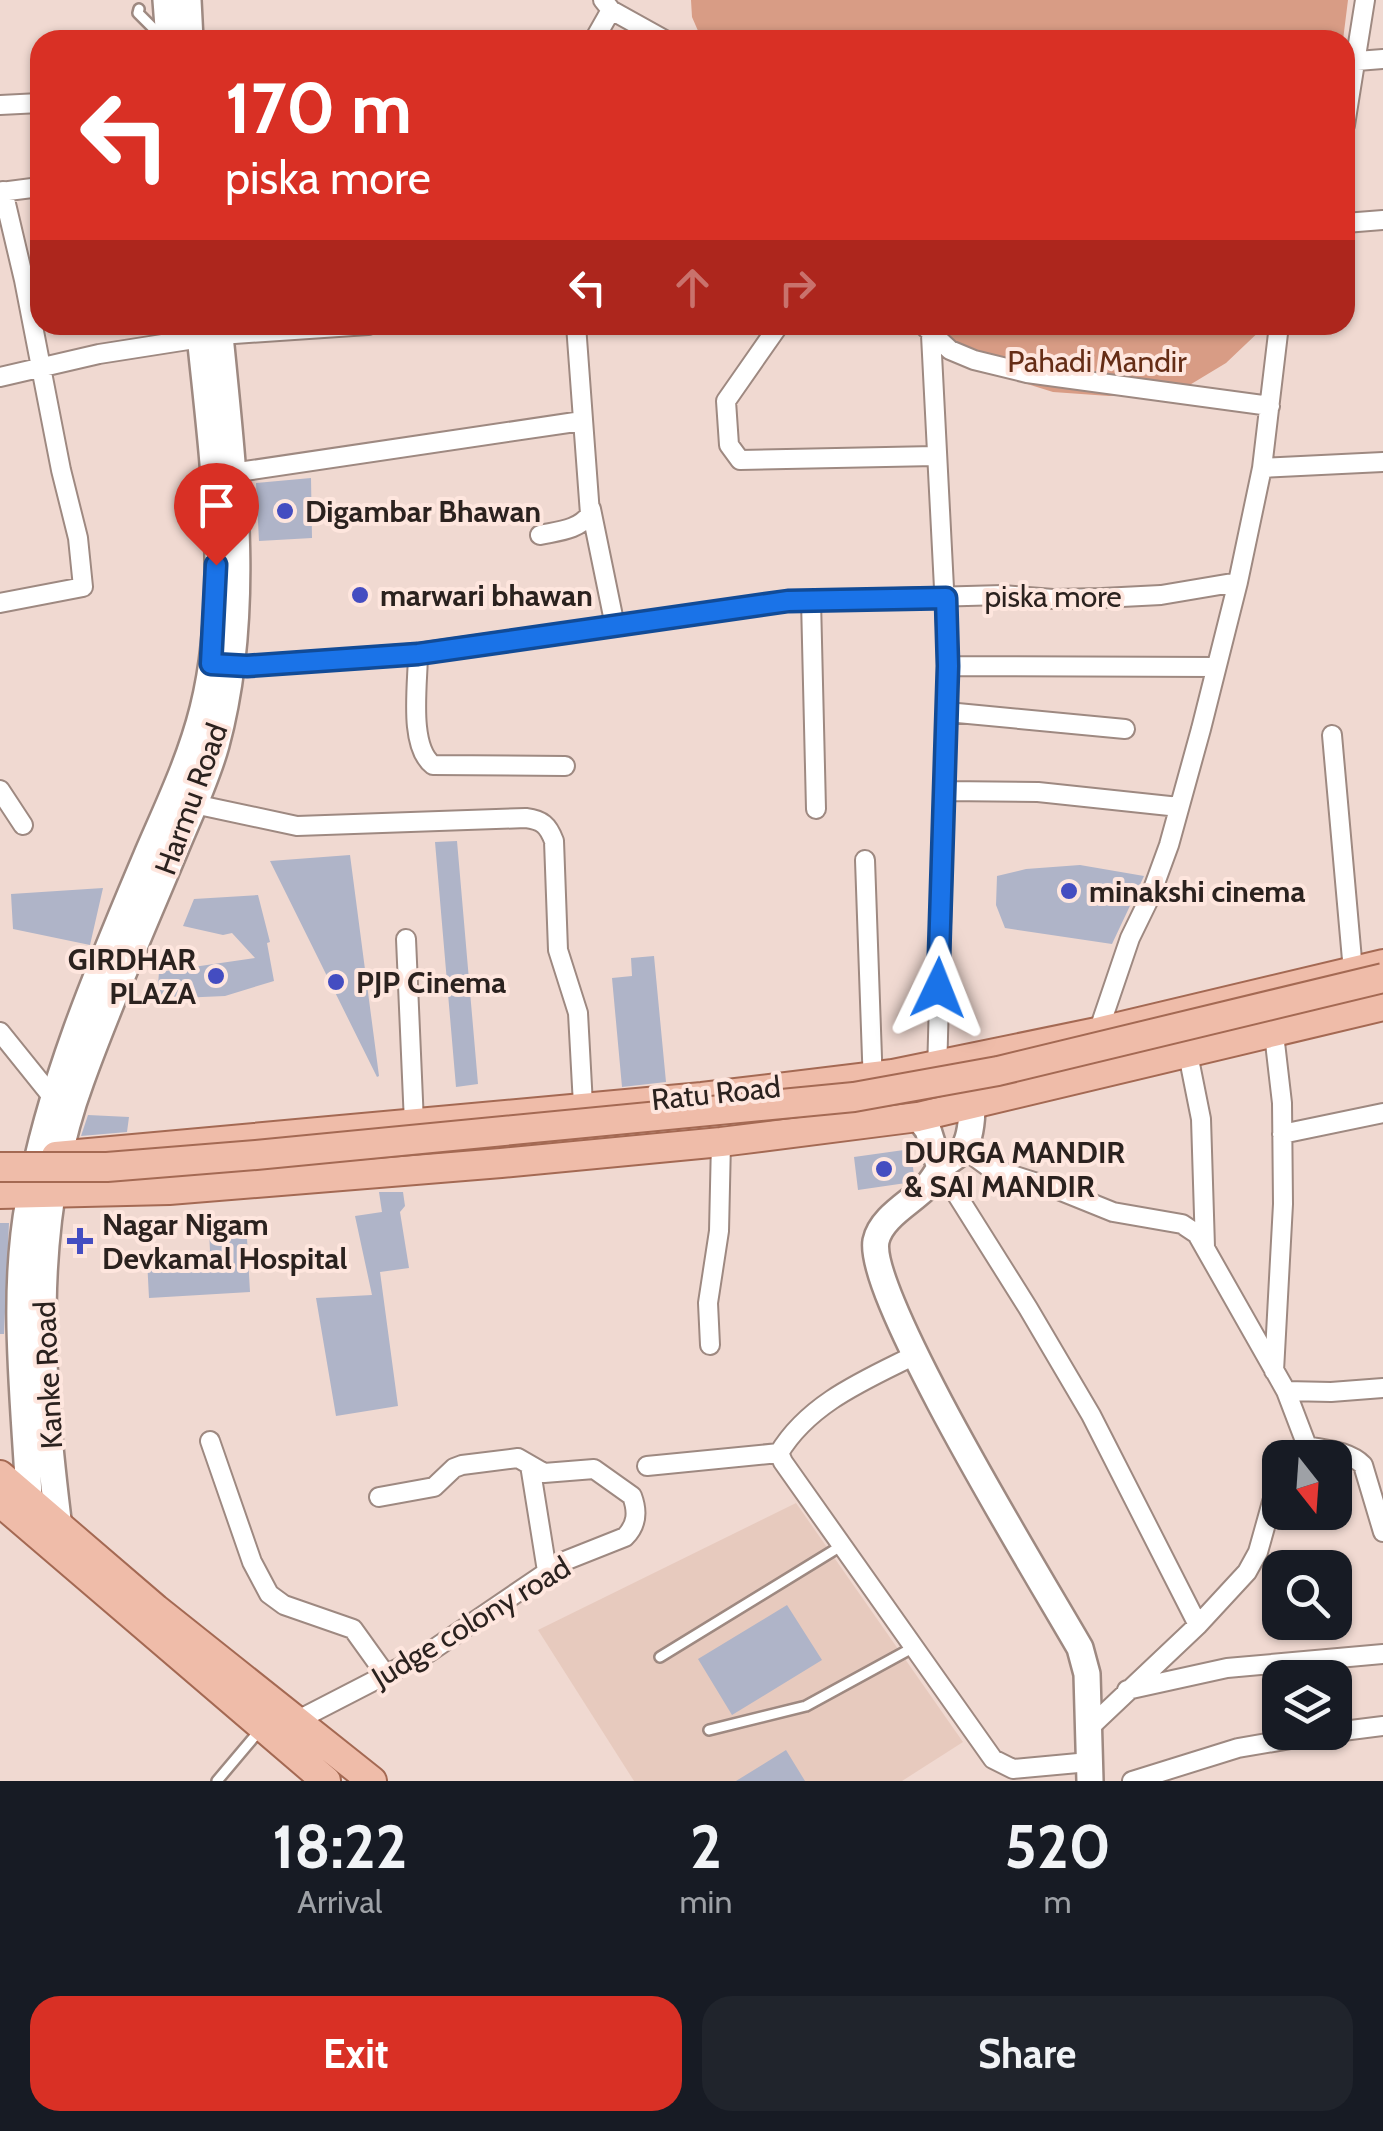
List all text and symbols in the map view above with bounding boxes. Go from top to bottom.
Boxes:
text: 170 m [225,65,412,151]
icon: left [60,70,190,200]
text: piska more [225,151,431,205]
icon: left [560,260,615,315]
icon: ahead [665,260,720,315]
icon: right [770,260,825,315]
park label: Pahadi Mandir [1007,343,1187,380]
pin [174,463,259,566]
icon: arrive [189,478,244,533]
place label: Digambar Bhawan [305,493,541,530]
marker: Digambar Bhawan [274,500,296,522]
place label: marwari bhawan [380,577,593,614]
street label: piska more [984,578,1122,615]
marker: marwari bhawan [349,584,371,606]
street label: Harmu Road [146,718,236,880]
place label: minakshi cinema [1089,873,1305,910]
marker: minakshi cinema [1058,880,1080,902]
position arrow [886,936,990,1040]
place label: GIRDHAR PLAZA [68,941,196,1012]
place label: PJP Cinema [356,964,506,1001]
marker: GIRDHAR PLAZA [205,965,227,987]
marker: PJP Cinema [325,971,347,993]
street label: Ratu Road [650,1068,782,1118]
place label: DURGA MANDIR & SAI MANDIR [904,1134,1125,1205]
marker: DURGA MANDIR & SAI MANDIR [873,1158,895,1180]
place label: Nagar Nigam Devkamal Hospital [102,1206,347,1277]
marker: Nagar Nigam Devkamal Hospital [67,1228,93,1254]
street label: Kanke Road [26,1300,70,1450]
north arrow [1262,1440,1352,1530]
map controls [1262,1440,1352,1750]
street label: Judge colony road [364,1548,577,1696]
button: search [1262,1550,1352,1640]
button: layers [1262,1660,1352,1750]
text: 18:22 [272,1810,407,1883]
text: 2 [690,1810,722,1883]
text: 520 [1004,1810,1111,1883]
text: Arrival [297,1882,382,1921]
text: min [680,1882,732,1921]
text: m [1044,1882,1072,1921]
button: Exit [30,1996,682,2111]
button: Share [702,1996,1353,2111]

